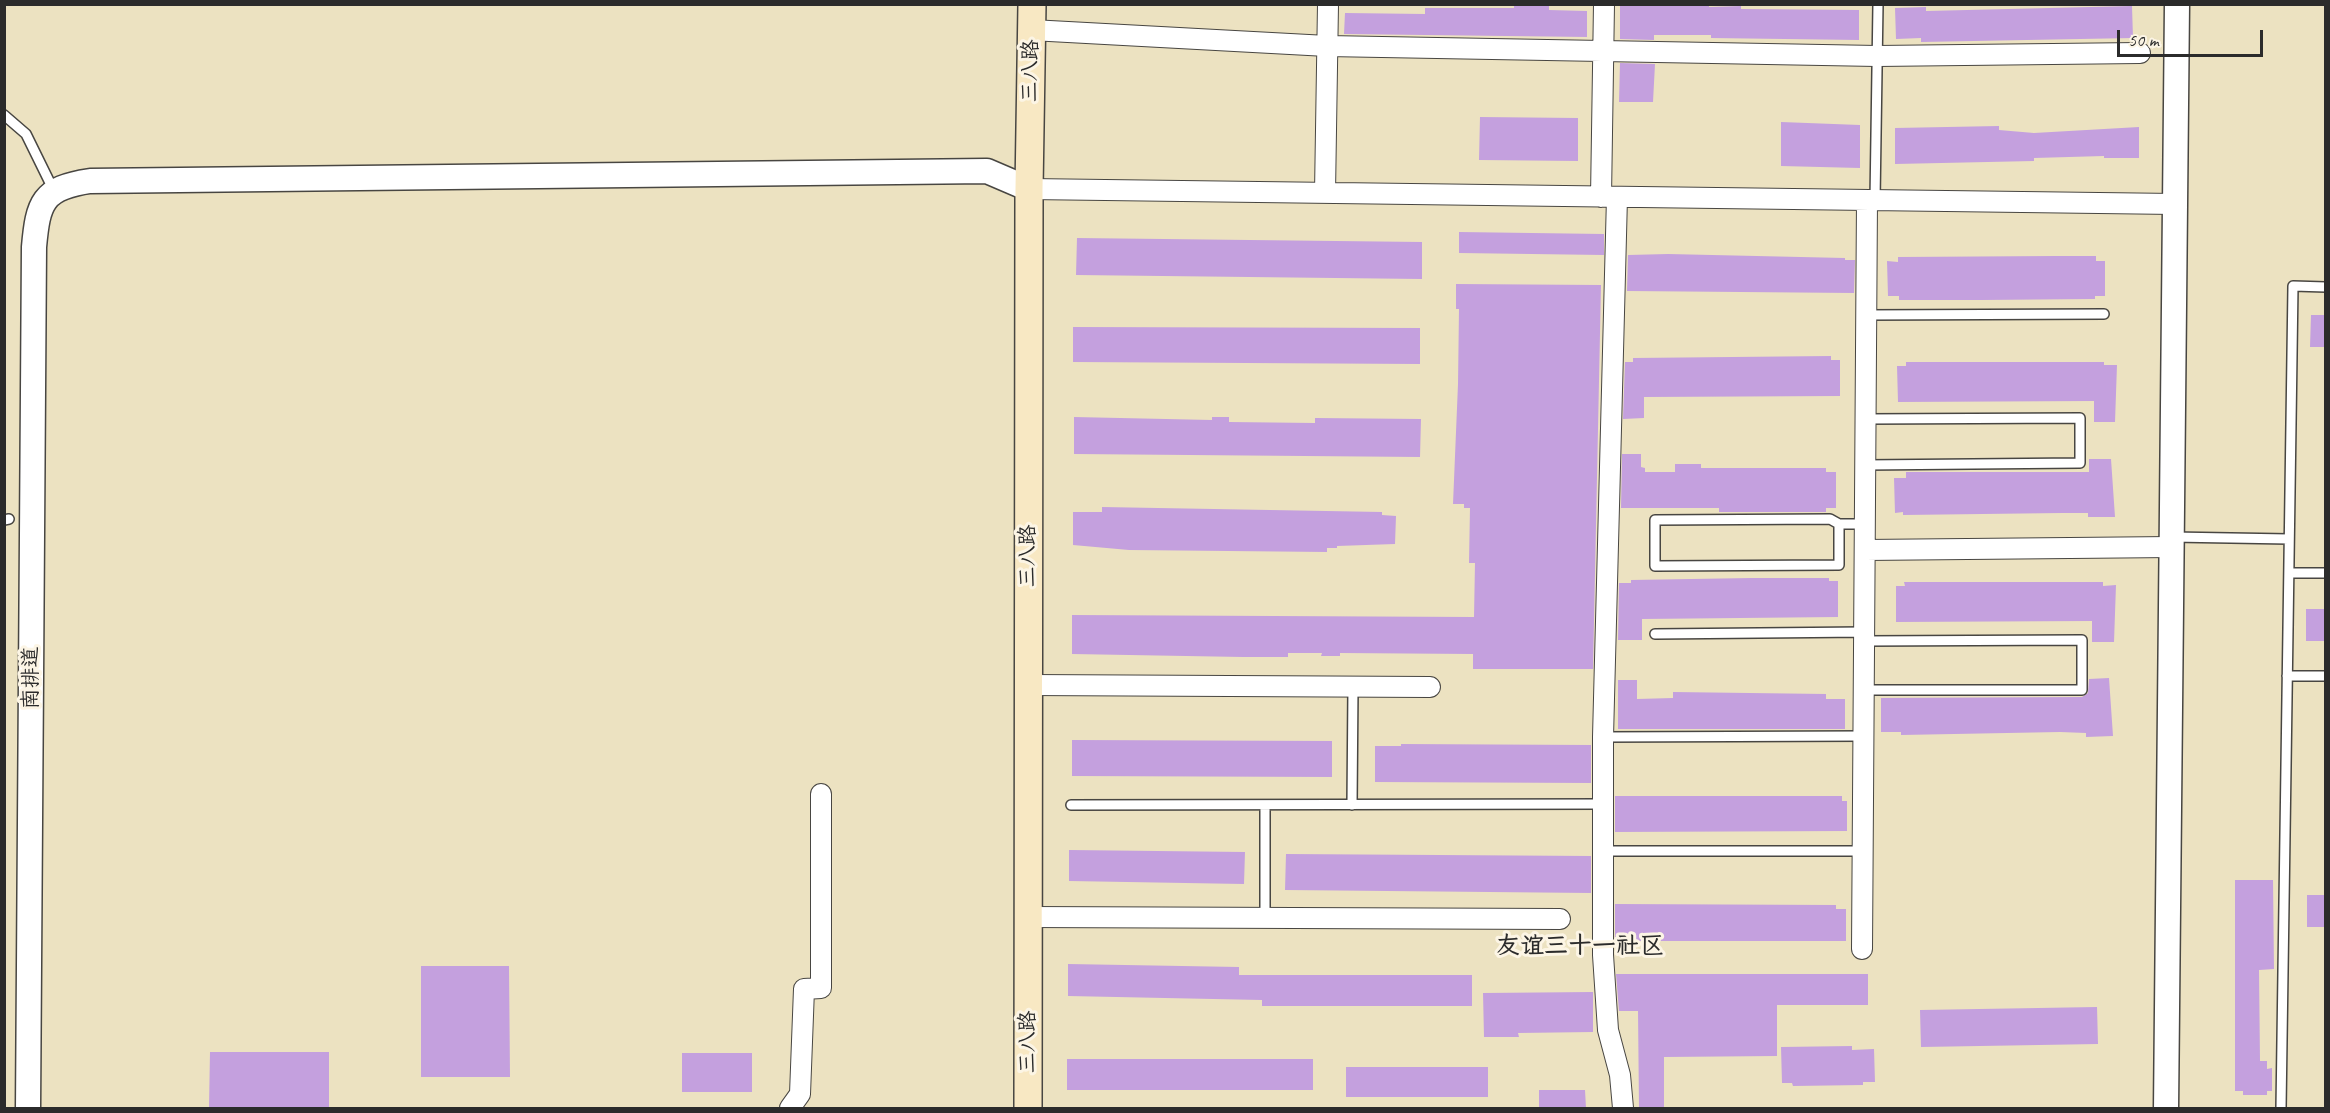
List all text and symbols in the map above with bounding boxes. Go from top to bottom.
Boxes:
scale bar [2120,18,2266,56]
text: 50 m [2128,29,2159,51]
street label: 三八路 [1018,39,1044,103]
street label: 三八路 [1015,525,1041,587]
street label: 南排道 [18,647,44,709]
district label: 友谊三十一社区 [1496,933,1664,961]
street label: 三八路 [1015,1011,1041,1073]

